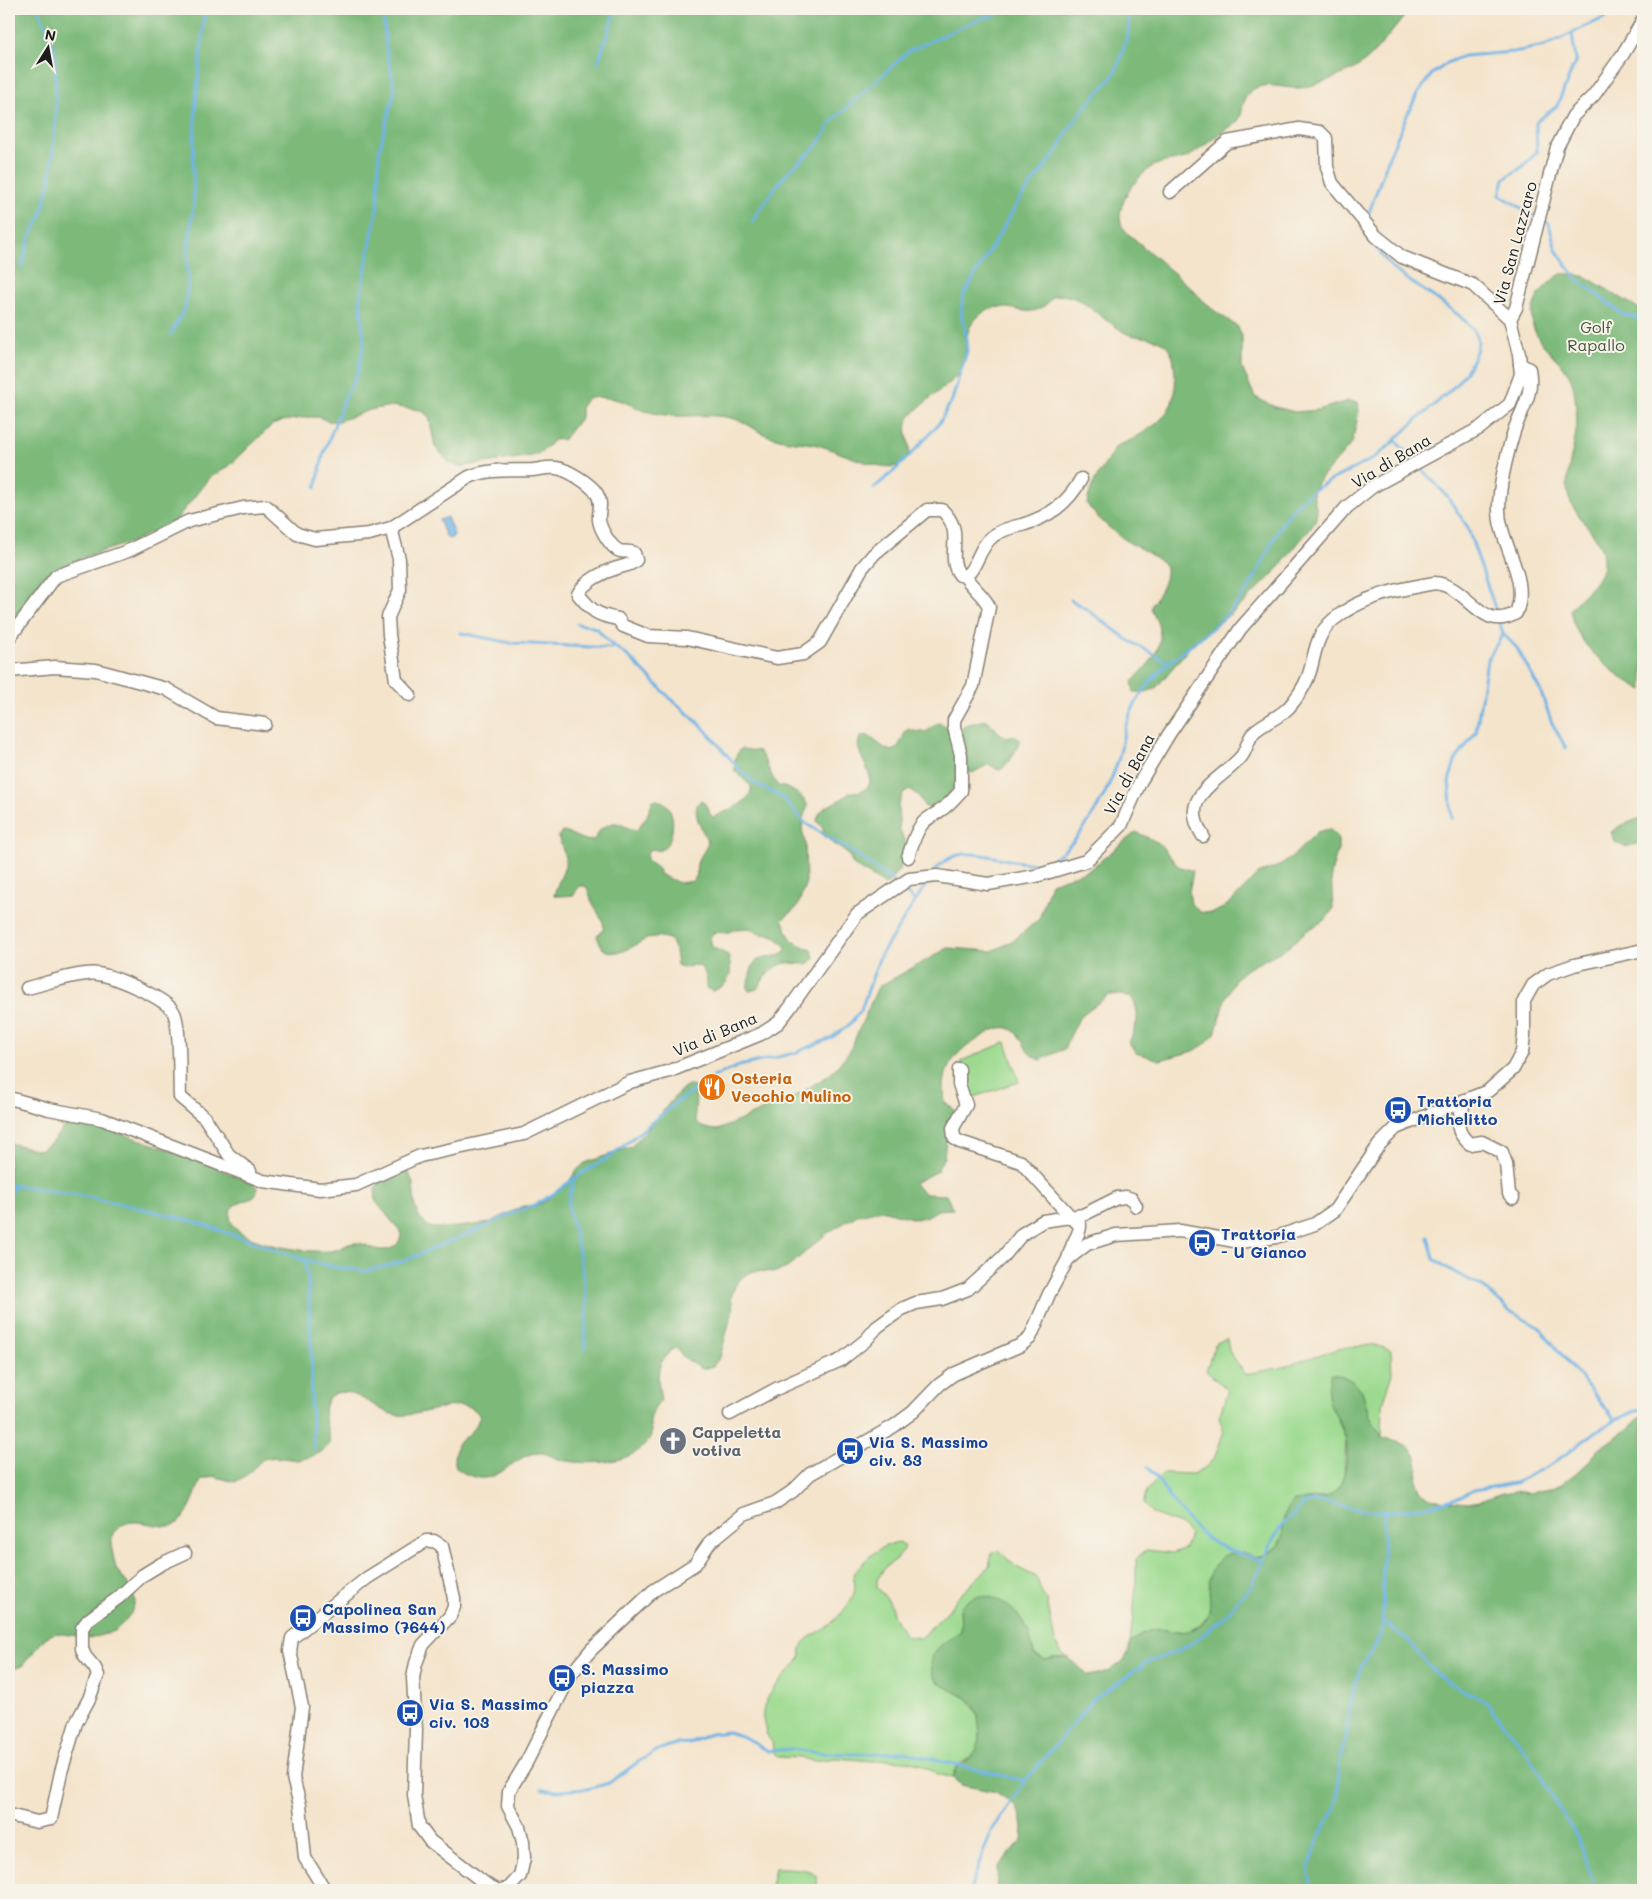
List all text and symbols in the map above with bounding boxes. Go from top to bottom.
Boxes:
north arrow [22,22,72,72]
text: N [44,24,58,45]
street label: Via San Lazzaro [1488,179,1541,307]
park label: Golf Rapallo [1567,316,1625,355]
street label: Via di Bana [1347,429,1434,493]
street label: Via di Bana [1098,729,1159,818]
street label: Via di Bana [670,1006,760,1061]
place label: Osteria Vecchio Mulino [731,1067,851,1106]
restaurant icon: Osteria Vecchio Mulino [697,1072,727,1102]
place label: Trattoria Michelitto [1417,1090,1498,1129]
bus stop icon: Trattoria Michelitto [1383,1095,1413,1125]
place label: Trattoria - U Gianco [1221,1223,1307,1262]
bus stop icon: Trattoria - U Gianco [1187,1228,1217,1258]
place label: Cappeletta votiva [692,1421,781,1460]
church icon: Cappeletta votiva [658,1426,688,1456]
place label: Via S. Massimo civ. 83 [869,1431,988,1470]
bus stop icon: Via S. Massimo civ. 83 [835,1436,865,1466]
place label: Capolinea San Massimo (7644) [322,1598,445,1637]
bus stop icon: Capolinea San Massimo (7644) [288,1603,318,1633]
place label: S. Massimo piazza [581,1658,669,1697]
bus stop icon: S. Massimo piazza [547,1663,577,1693]
place label: Via S. Massimo civ. 103 [429,1693,548,1732]
bus stop icon: Via S. Massimo civ. 103 [395,1698,425,1728]

